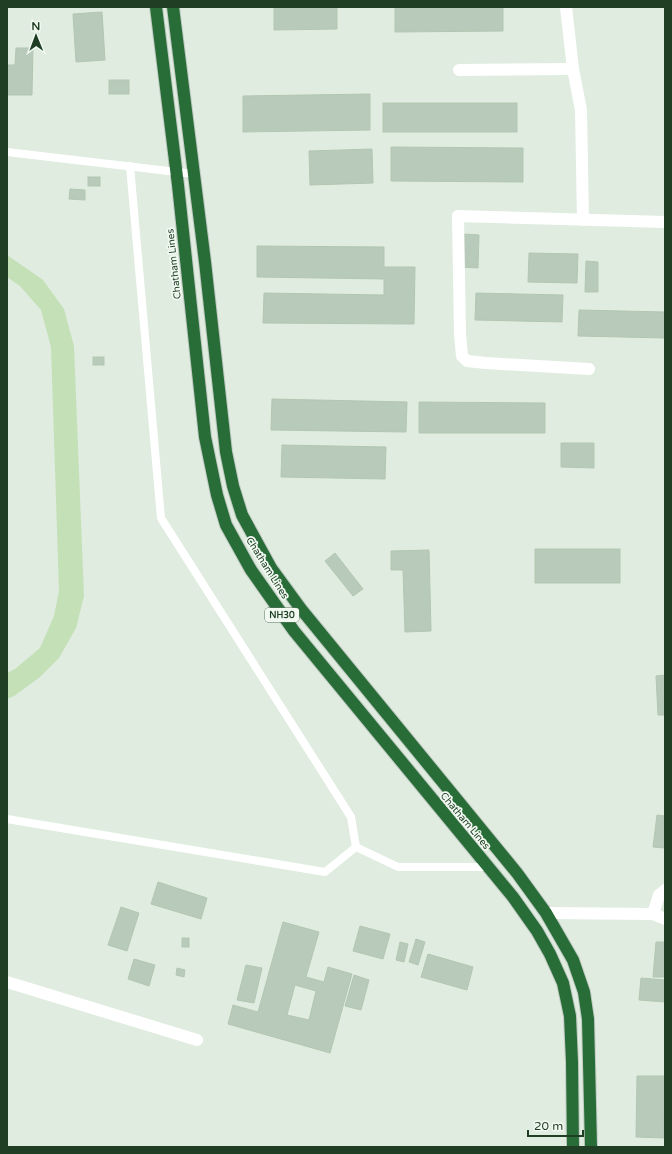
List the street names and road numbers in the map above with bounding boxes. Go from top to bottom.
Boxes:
street label: Chatham Lines [164,228,184,300]
street label: Chatham Lines [243,535,291,601]
road number: NH30 [265,608,299,622]
street label: Chatham Lines [438,790,492,852]

